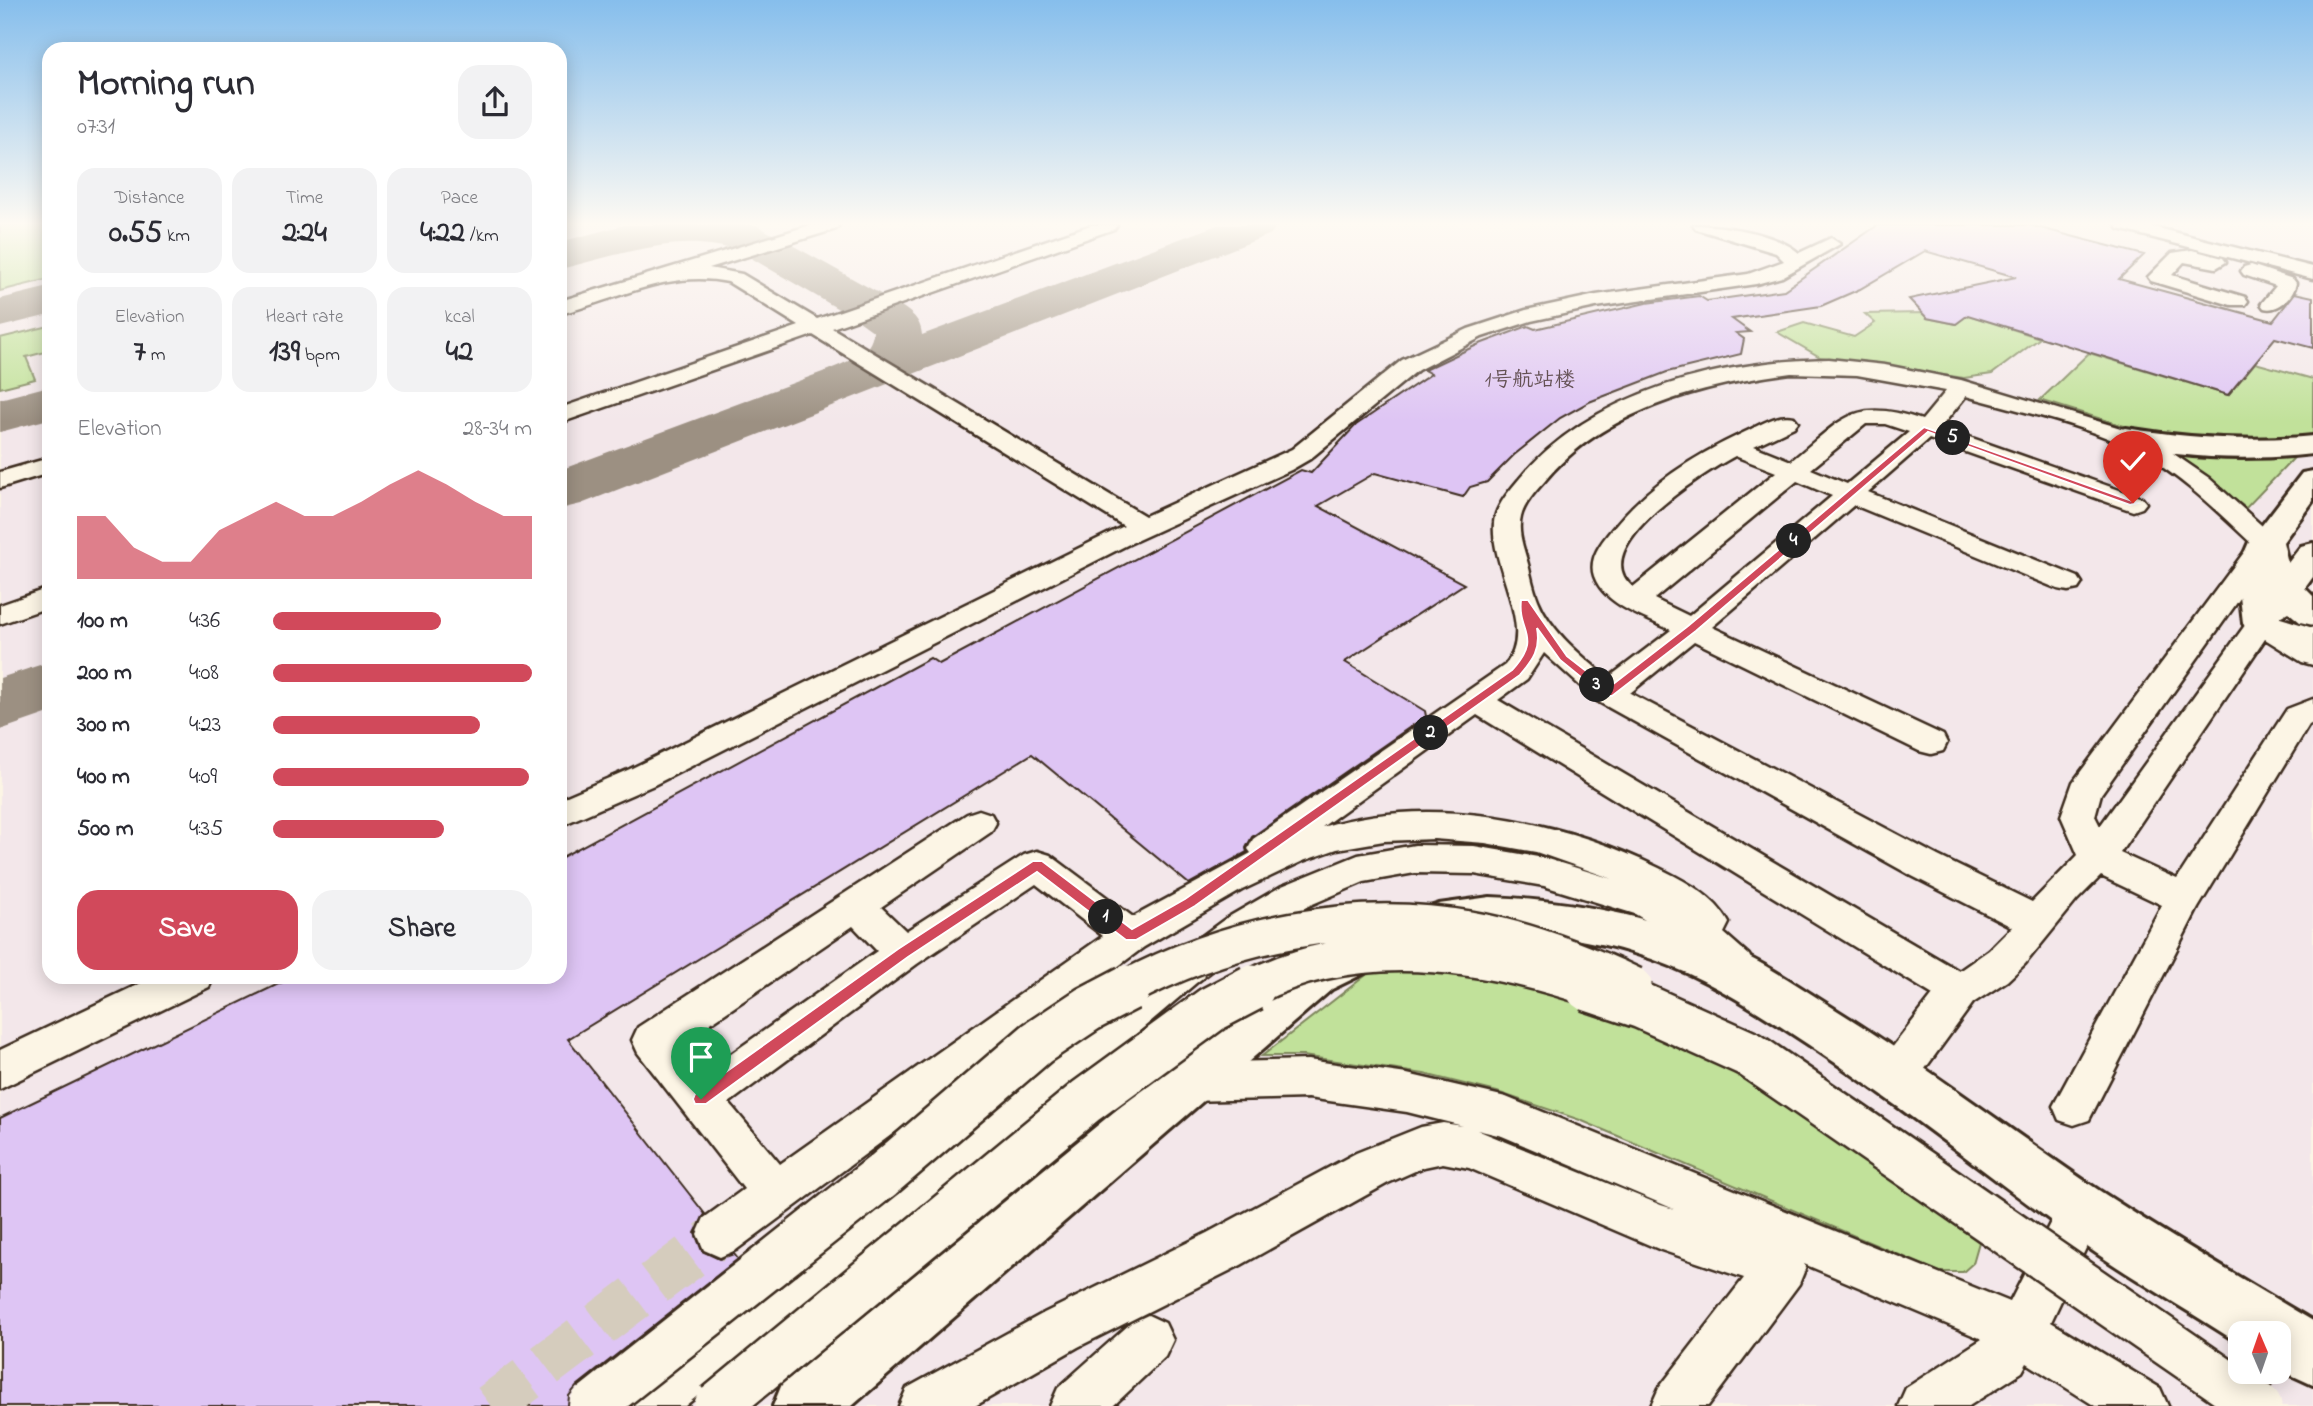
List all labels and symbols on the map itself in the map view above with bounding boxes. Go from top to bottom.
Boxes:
house number: 1号航站楼 [1485,366,1575,396]
pin: 5 [1936,420,1970,456]
pin [2103,431,2163,503]
pin: 4 [1776,524,1812,558]
pin: 3 [1580,668,1614,702]
pin: 2 [1414,716,1448,750]
pin: 1 [1088,900,1124,934]
pin [671,1027,731,1099]
north arrow [2228,1321,2291,1384]

